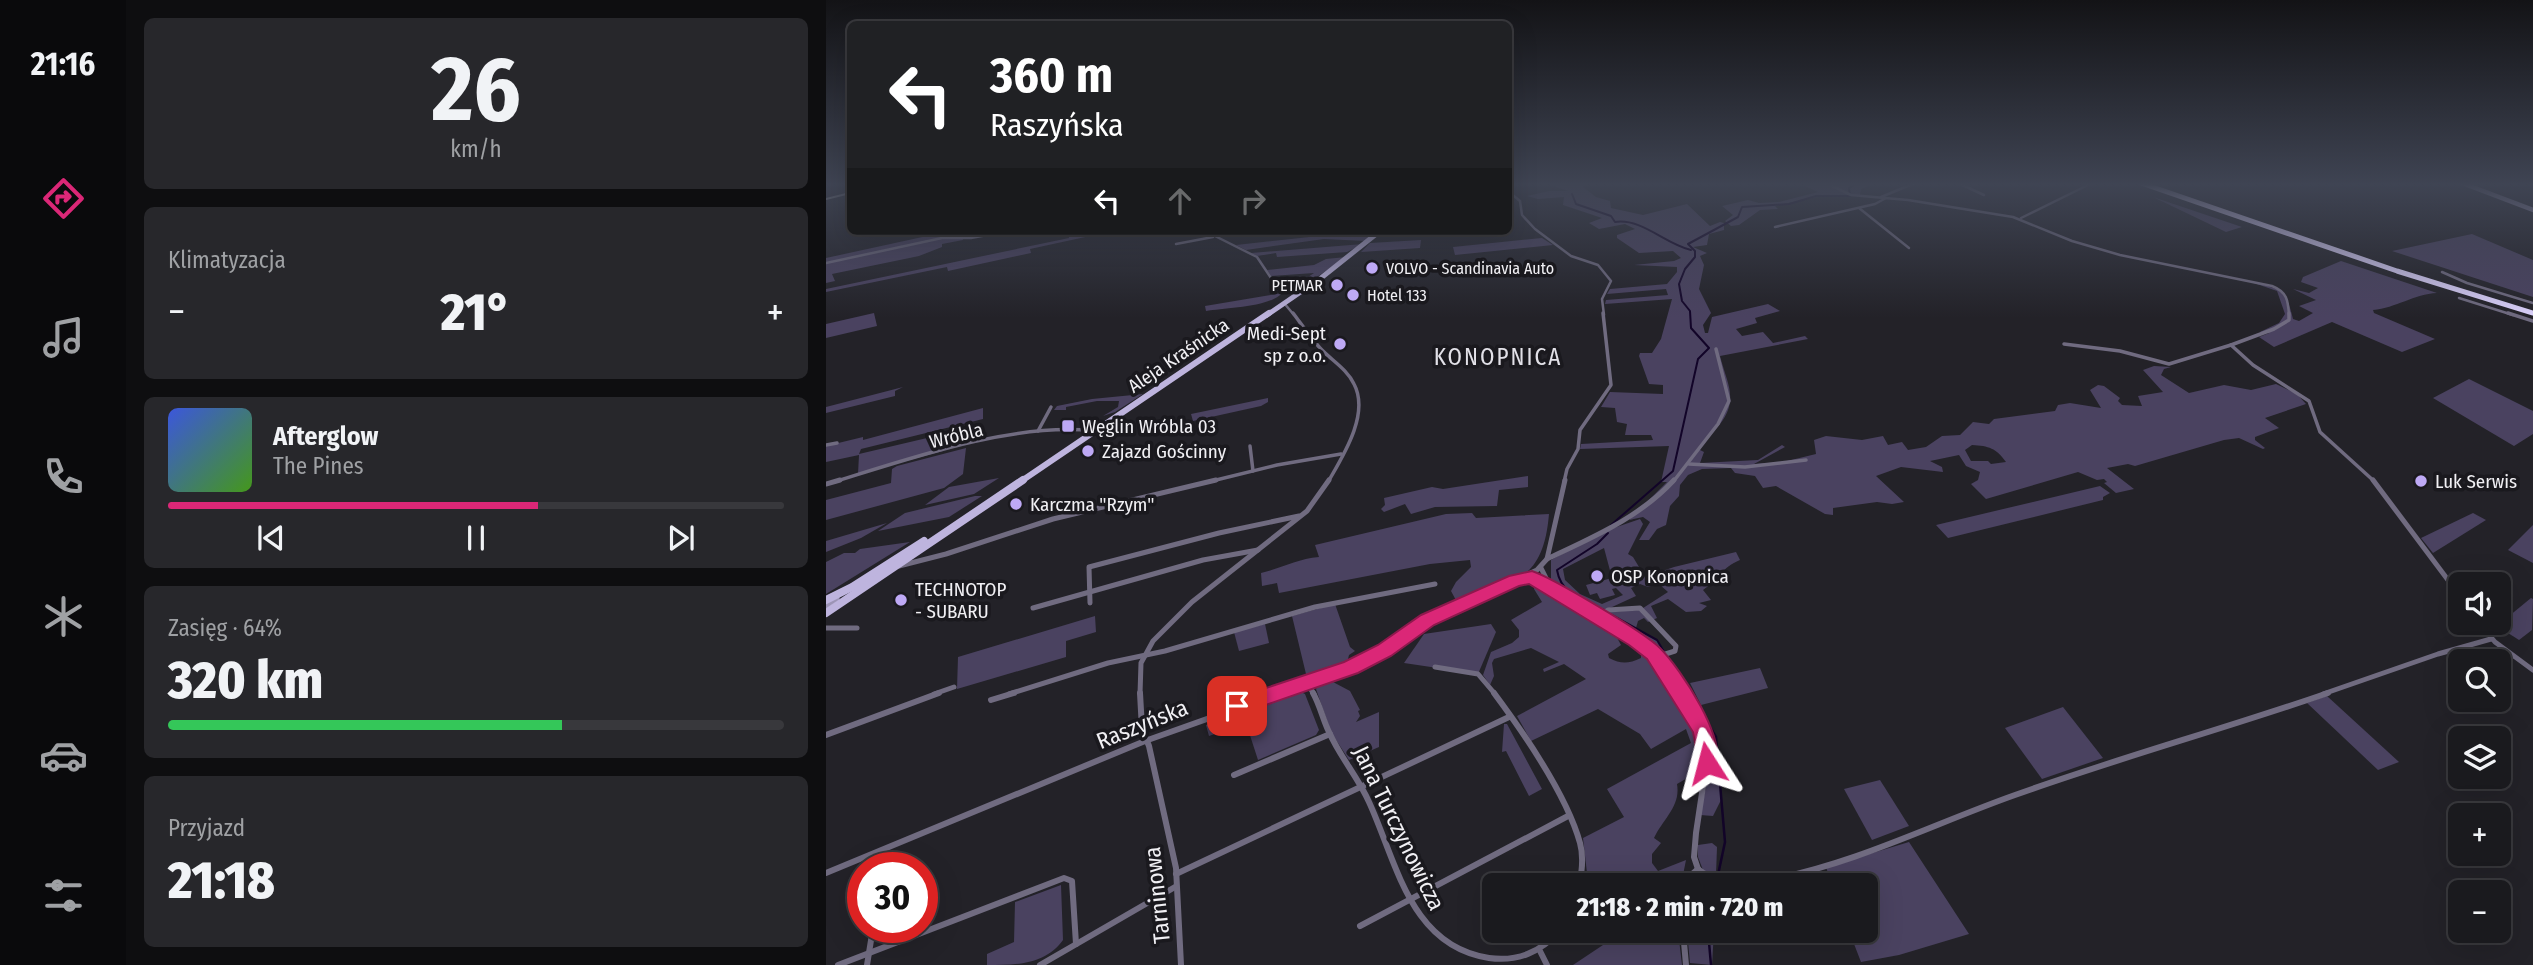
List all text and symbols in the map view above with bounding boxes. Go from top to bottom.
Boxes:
text: 26 [431,35,521,144]
text: 21:16 [31,45,95,83]
text: 360 m [990,46,1113,105]
icon: left [875,49,966,140]
text: Raszyńska [990,106,1124,144]
text: km/h [450,135,502,163]
icon: directions [39,174,88,223]
icon: left [1088,182,1126,220]
icon: ahead [1161,182,1199,220]
icon: right [1234,182,1272,220]
text: Klimatyzacja [168,246,286,274]
place label: VOLVO - Scandinavia Auto [1386,259,1554,278]
marker: VOLVO - Scandinavia Auto [1364,260,1380,276]
place label: PETMAR [1272,276,1323,295]
marker: PETMAR [1329,277,1345,293]
text: 21° [441,281,511,344]
place label: Hotel 133 [1367,286,1427,305]
marker: Hotel 133 [1345,287,1361,303]
text: − [168,289,185,335]
text: + [767,289,784,335]
icon: music [39,313,88,362]
street label: Aleja Kraśnicka [1123,313,1233,398]
place label: Medi-Sept sp z o.o. [1247,322,1327,367]
marker: Medi-Sept sp z o.o. [1332,336,1348,352]
district label: KONOPNICA [1434,343,1562,371]
place label: Węglin Wróbla 03 [1082,415,1216,438]
street label: Wróbla [927,418,985,453]
marker: Węglin Wróbla 03 [1060,418,1076,434]
text: Afterglow [273,421,378,452]
place label: Zajazd Gościnny [1102,440,1227,463]
marker: Zajazd Gościnny [1080,443,1096,459]
icon: phone [39,452,88,501]
text: The Pines [273,452,364,480]
place label: Luk Serwis [2435,470,2517,493]
marker: Luk Serwis [2413,473,2429,489]
place label: Karczma "Rzym" [1030,493,1154,516]
marker: Karczma "Rzym" [1008,496,1024,512]
icon: previous [252,519,290,557]
icon: pause [457,519,495,557]
icon: next [662,519,700,557]
place label: OSP Konopnica [1611,565,1729,588]
marker: OSP Konopnica [1589,568,1605,584]
map controls [2448,572,2511,943]
button: sound [2448,572,2511,635]
place label: TECHNOTOP - SUBARU [915,578,1007,623]
icon: climate [39,592,88,641]
marker: TECHNOTOP - SUBARU [893,592,909,608]
text: Zasięg · 64% [168,614,282,642]
text: 320 km [168,649,323,712]
button: search [2448,649,2511,712]
pin [1207,676,1267,736]
icon: arrive [1218,687,1256,725]
street label: Raszyńska [1092,693,1192,755]
position arrow [1670,726,1744,800]
button: layers [2448,726,2511,789]
icon: car [39,731,88,780]
street label: Jana Turczynowicza [1347,741,1451,915]
button: + [2448,803,2511,866]
text: Przyjazd [168,814,245,842]
street label: Tarninowa [1138,845,1176,945]
text: 21:18 [168,849,275,912]
speed limit sign: 30 [847,852,938,943]
icon: filters [39,871,88,920]
button: − [2448,880,2511,943]
text: 21:18 · 2 min · 720 m [1577,892,1783,923]

